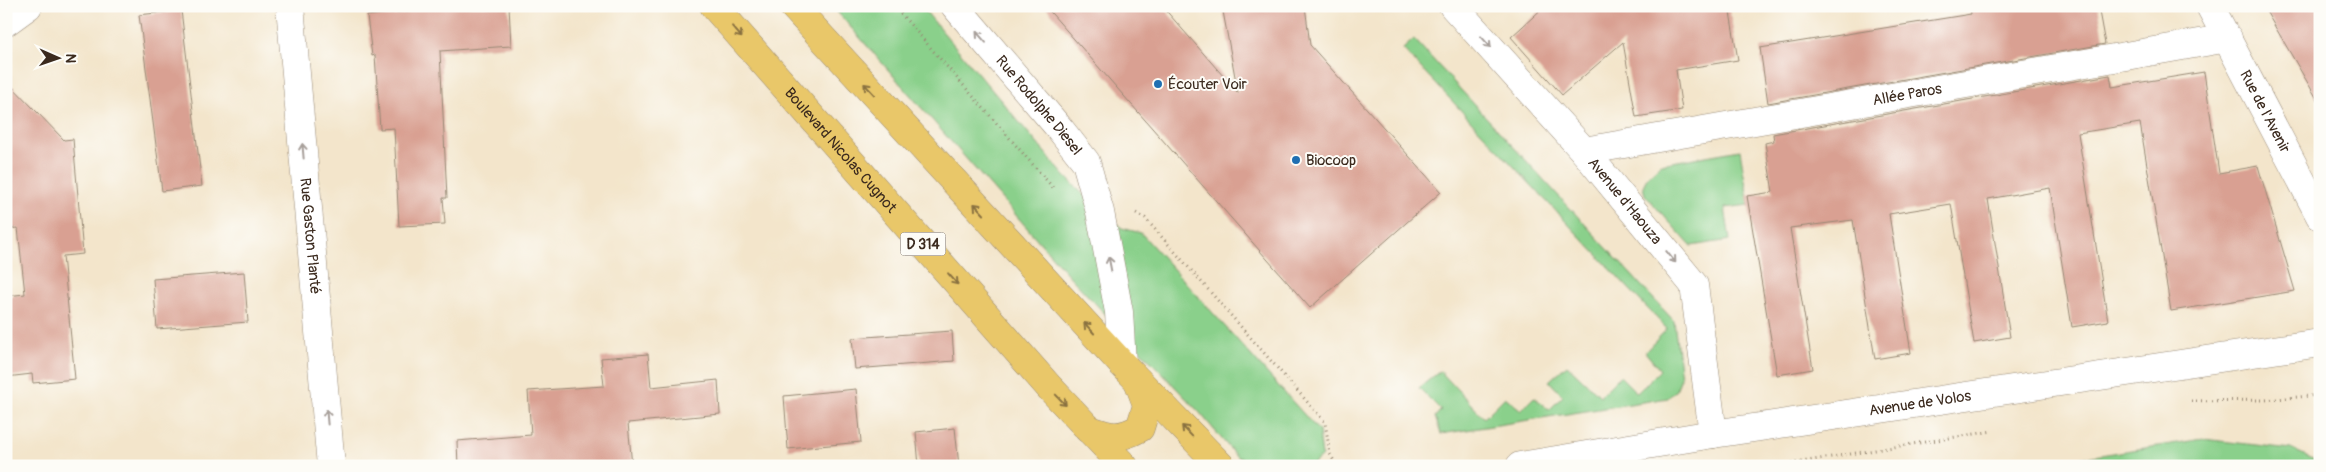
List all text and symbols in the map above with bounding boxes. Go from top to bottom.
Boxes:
one-way arrow [731,25,742,38]
one-way arrow [976,31,987,44]
north arrow [32,32,82,82]
one-way arrow [1480,36,1492,49]
street label: Rue Rodolphe Diesel [992,51,1086,159]
text: N [62,53,79,63]
street label: Rue de l'Avenir [2236,67,2295,157]
place label: Écouter Voir [1168,75,1247,94]
marker: Écouter Voir [1152,78,1164,90]
street label: Allée Paros [1871,79,1943,110]
one-way arrow [863,82,875,95]
street label: Boulevard Nicolas Cugnot [781,84,902,218]
one-way arrow [298,143,308,159]
place label: Biocoop [1306,151,1356,170]
marker: Biocoop [1290,154,1302,166]
street label: Avenue d'Haouza [1584,154,1666,248]
street label: Rue Gaston Planté [296,177,325,295]
one-way arrow [973,202,985,215]
road number: D 314 [900,232,946,255]
one-way arrow [1665,250,1676,263]
one-way arrow [1105,256,1115,272]
one-way arrow [947,272,959,285]
one-way arrow [1083,322,1095,335]
street label: Avenue de Volos [1868,386,1973,420]
one-way arrow [1055,394,1067,406]
one-way arrow [322,409,332,425]
one-way arrow [1181,424,1193,437]

